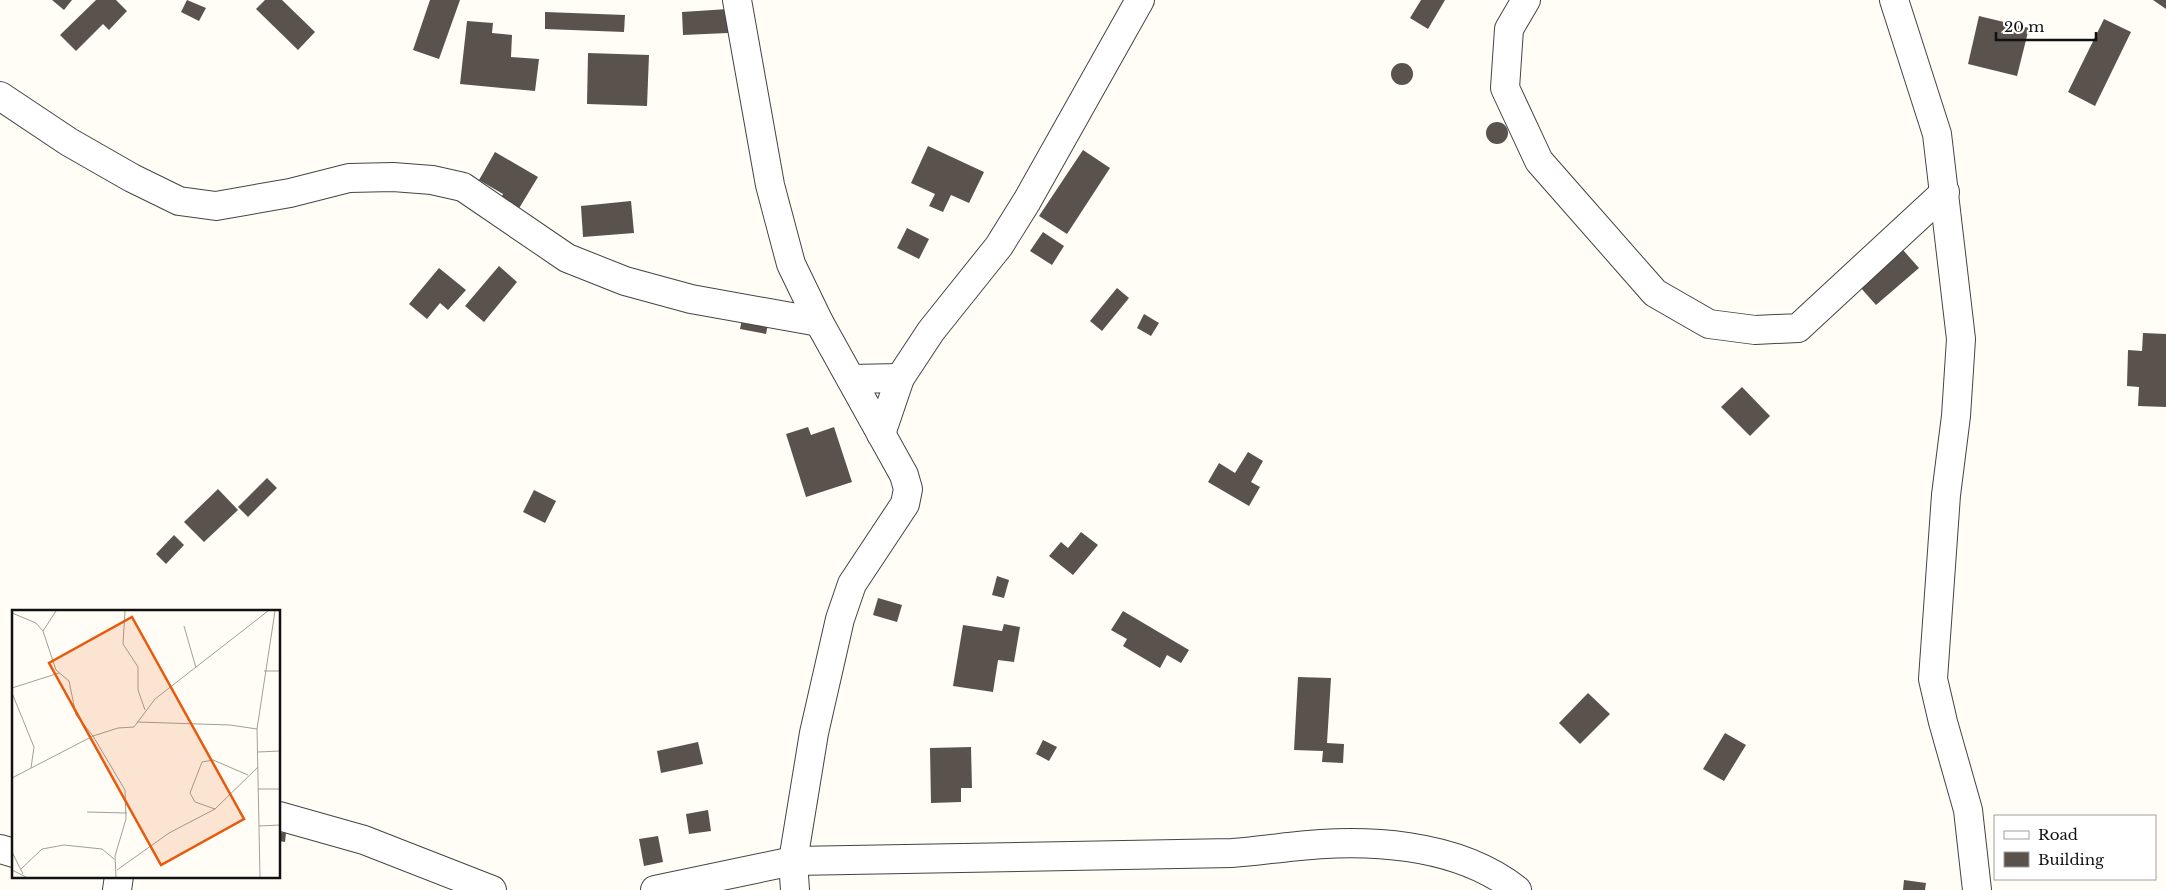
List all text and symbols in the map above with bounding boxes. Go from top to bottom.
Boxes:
scale bar [1996,10,2096,42]
text: 20 m [2004,17,2044,36]
inset map [12,610,280,878]
legend [1994,815,2156,880]
text: Road [2038,825,2078,844]
text: Building [2038,850,2105,869]

